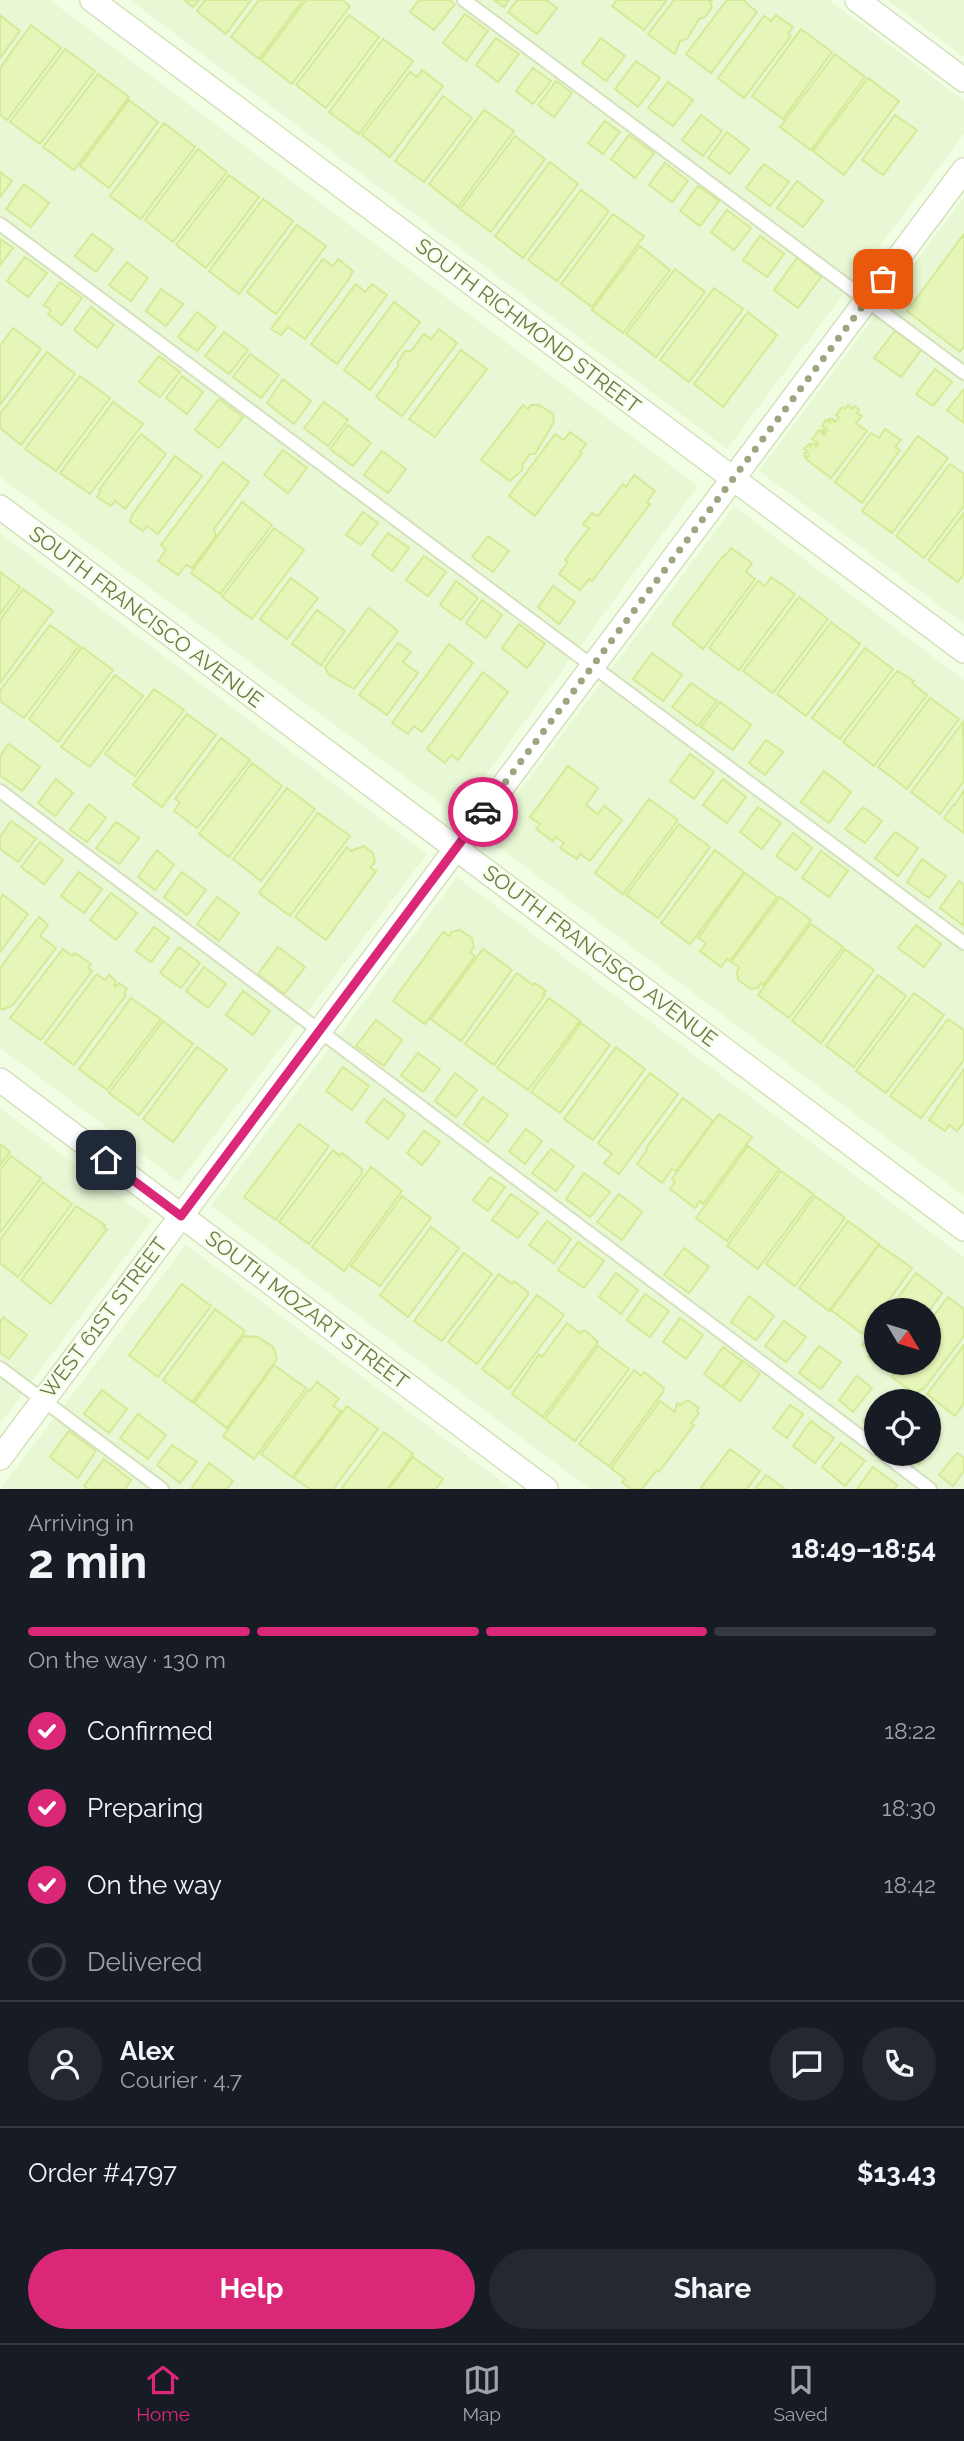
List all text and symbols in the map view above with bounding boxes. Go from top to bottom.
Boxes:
street label: SOUTH RICHMOND STREET [411,233,646,419]
pin [853,249,913,309]
icon: bag [864,260,902,298]
street label: SOUTH FRANCISCO AVENUE [24,520,268,713]
courier [448,777,518,847]
icon: car [464,793,502,831]
street label: SOUTH FRANCISCO AVENUE [478,859,722,1052]
pin [76,1130,136,1190]
icon: home [87,1141,125,1179]
street label: SOUTH MOZART STREET [201,1225,414,1394]
street label: WEST 61ST STREET [35,1232,172,1403]
north arrow [864,1298,942,1376]
map controls [864,1298,941,1466]
button: locate [864,1389,941,1466]
text: Arriving in [28,1509,134,1536]
text: 18:49–18:54 [791,1534,936,1564]
text: 2 min [28,1535,147,1589]
text: On the way · 130 m [28,1646,226,1673]
icon: check [28,1712,66,1750]
text: Confirmed [87,1716,213,1746]
text: 18:22 [884,1717,936,1744]
icon: check [28,1789,66,1827]
text: Preparing [87,1793,203,1823]
text: 18:30 [882,1794,936,1821]
icon: check [28,1866,66,1904]
text: On the way [87,1870,222,1900]
text: 18:42 [884,1871,936,1898]
text: Delivered [87,1947,202,1977]
button: person [28,2027,102,2101]
button: chat [770,2027,844,2101]
button: phone [862,2027,936,2101]
text: Alex [120,2036,175,2066]
text: Courier · 4.7 [120,2066,242,2093]
text: Order #4797 [28,2158,177,2188]
text: $13.43 [857,2158,936,2188]
button: Help [28,2249,475,2329]
button: Share [489,2249,936,2329]
tab: Home [136,2361,190,2425]
tab: Map [462,2361,501,2425]
tab: Saved [773,2361,828,2425]

